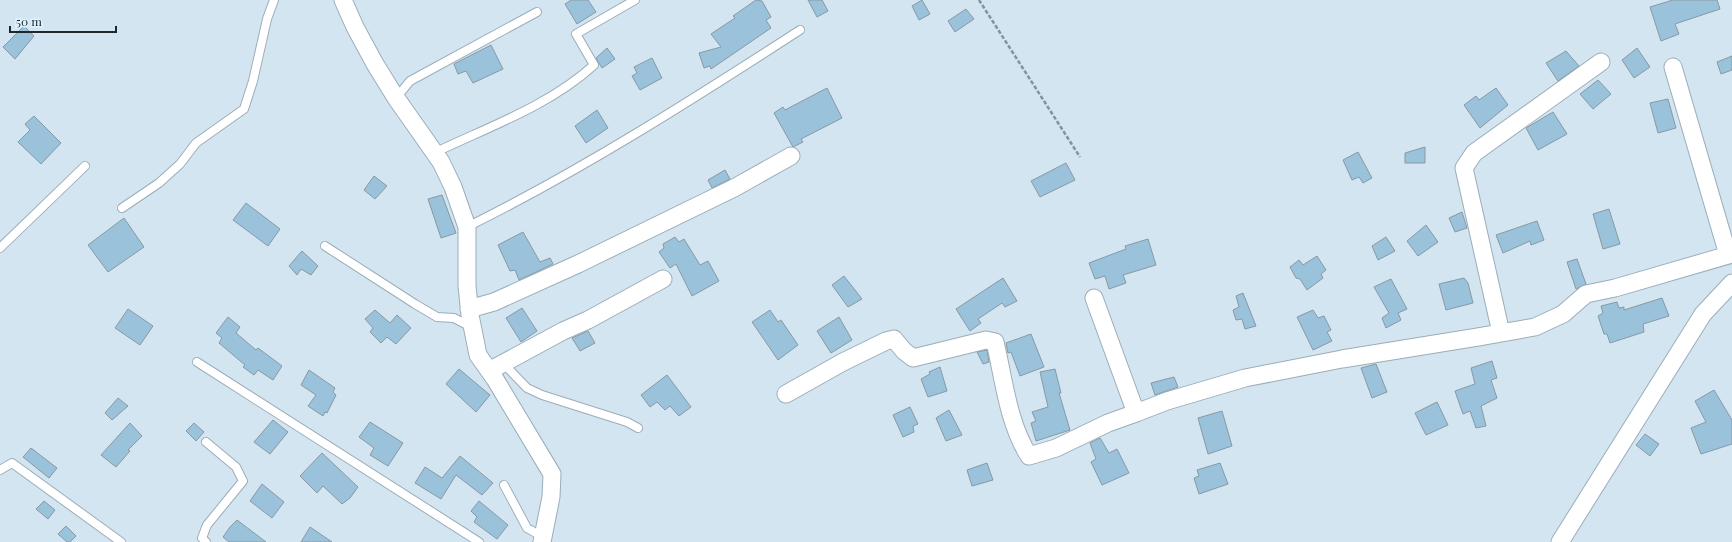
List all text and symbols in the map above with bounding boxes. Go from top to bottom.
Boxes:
scale bar [10,8,116,34]
text: 50 m [16,13,42,29]

